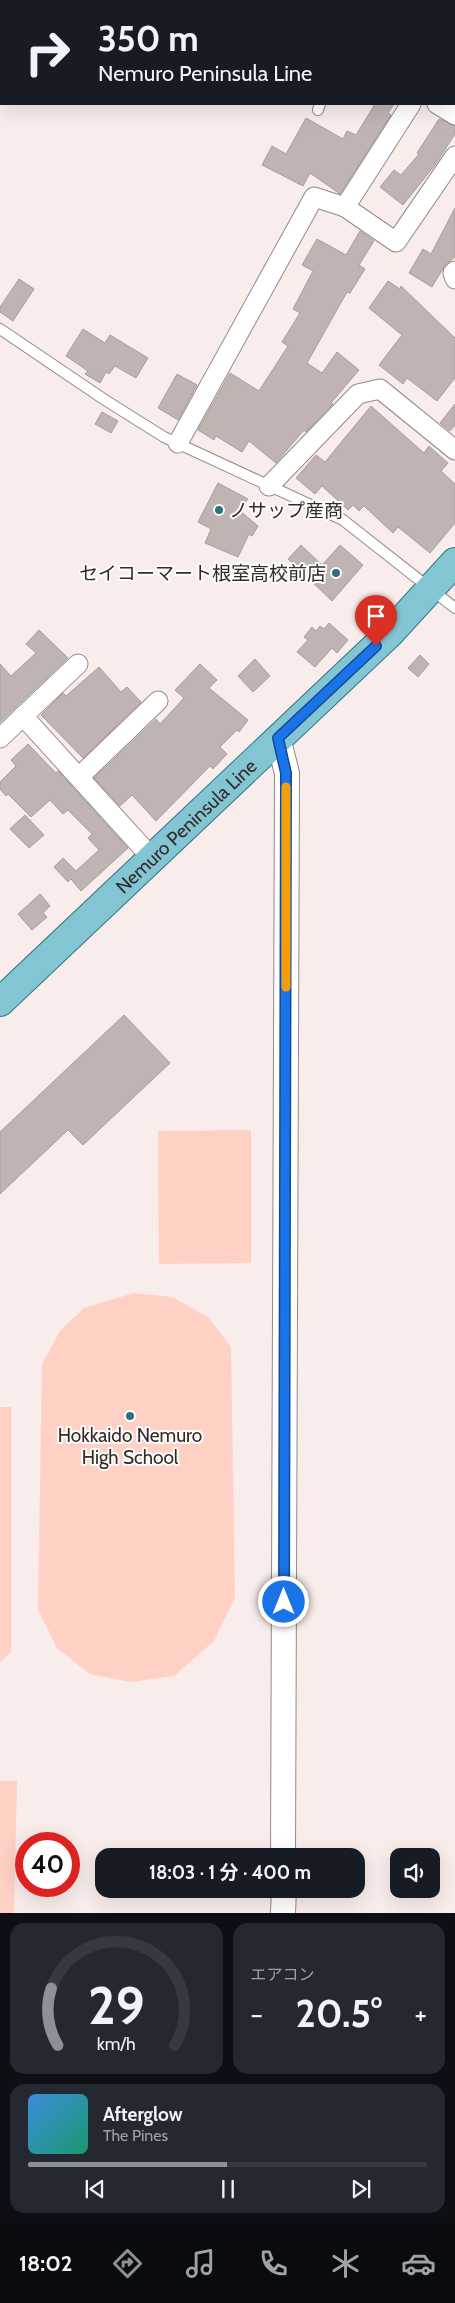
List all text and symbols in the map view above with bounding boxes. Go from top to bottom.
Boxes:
text: 350 m [98,17,199,60]
icon: right [15,20,80,85]
text: Nemuro Peninsula Line [98,60,312,87]
place label: ノサップ産商 [229,499,343,522]
marker: ノサップ産商 [213,504,225,516]
place label: セイコーマート根室高校前店 [79,562,326,585]
marker: セイコーマート根室高校前店 [330,567,342,579]
pin [355,595,397,646]
icon: arrive [362,602,390,630]
street label: Nemuro Peninsula Line [111,754,262,898]
marker: Hokkaido Nemuro High School [124,1410,136,1422]
place label: Hokkaido Nemuro High School [58,1424,202,1469]
position arrow [257,1575,309,1627]
speed limit sign: 40 [15,1832,80,1897]
map controls [390,1848,440,1898]
button: sound [390,1848,440,1898]
text: 18:03 · 1 分 · 400 m [149,1861,311,1884]
text: エアコン [251,1965,315,1984]
text: 29 [88,1974,145,2037]
text: 20.5° [296,1990,382,2037]
text: − [251,1997,263,2031]
text: + [415,1997,427,2031]
text: km/h [97,2033,136,2054]
text: Afterglow [103,2103,183,2126]
text: The Pines [103,2126,168,2145]
icon: previous [81,2175,109,2203]
icon: pause [214,2175,242,2203]
icon: next [347,2175,375,2203]
icon: directions [110,2246,145,2281]
icon: music [183,2246,218,2281]
icon: phone [256,2246,291,2281]
icon: climate [328,2246,363,2281]
icon: car [401,2246,436,2281]
text: 18:02 [19,2250,72,2277]

